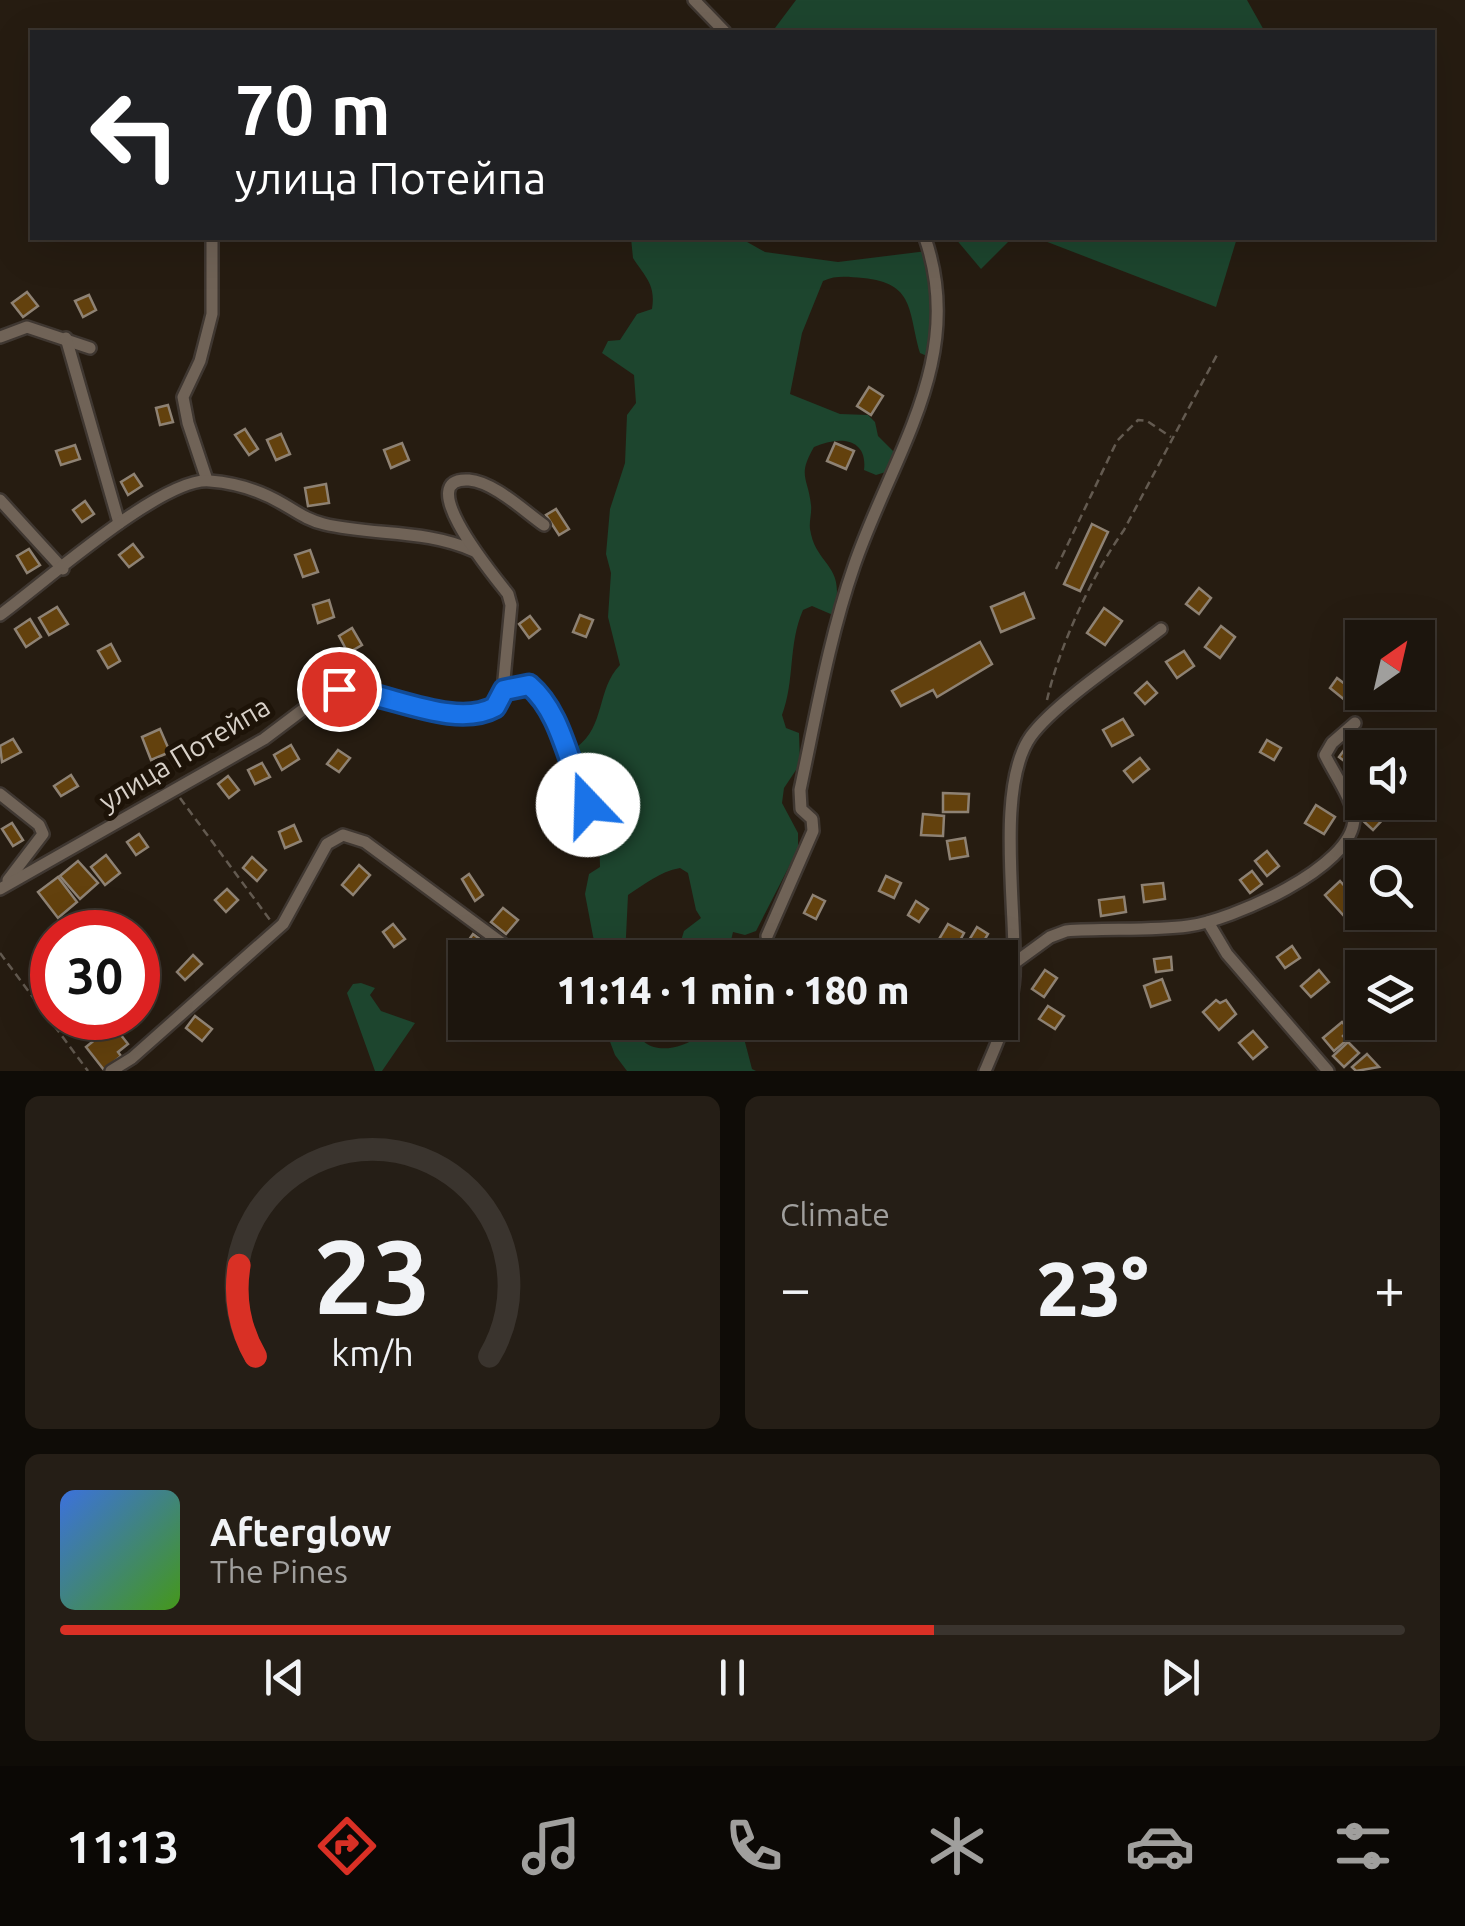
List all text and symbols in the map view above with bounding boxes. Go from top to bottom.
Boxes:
icon: left [70,70,200,200]
text: 70 m [235,70,391,148]
text: улица Потейпа [235,152,546,203]
north arrow [1345,620,1435,710]
map controls [1345,620,1435,1040]
pin [297,647,382,732]
icon: arrive [312,662,367,717]
street label: улица Потейпа [93,690,275,816]
button: sound [1345,730,1435,820]
position arrow [536,753,640,857]
button: search [1345,840,1435,930]
speed limit sign: 30 [30,910,160,1040]
button: layers [1345,950,1435,1040]
text: 11:14 · 1 min · 180 m [556,969,910,1011]
text: Climate [780,1196,890,1232]
text: 23 [314,1217,431,1334]
text: 23° [1037,1246,1148,1330]
text: − [780,1257,811,1318]
text: + [1374,1257,1405,1318]
text: km/h [331,1333,414,1373]
text: Afterglow [210,1511,392,1553]
text: The Pines [210,1553,348,1589]
icon: previous [257,1650,312,1705]
icon: pause [705,1650,760,1705]
icon: next [1153,1650,1208,1705]
icon: directions [312,1811,382,1881]
icon: music [516,1811,586,1881]
icon: phone [719,1811,789,1881]
icon: climate [922,1811,992,1881]
icon: car [1125,1811,1195,1881]
icon: filters [1328,1811,1398,1881]
text: 11:13 [67,1821,179,1872]

